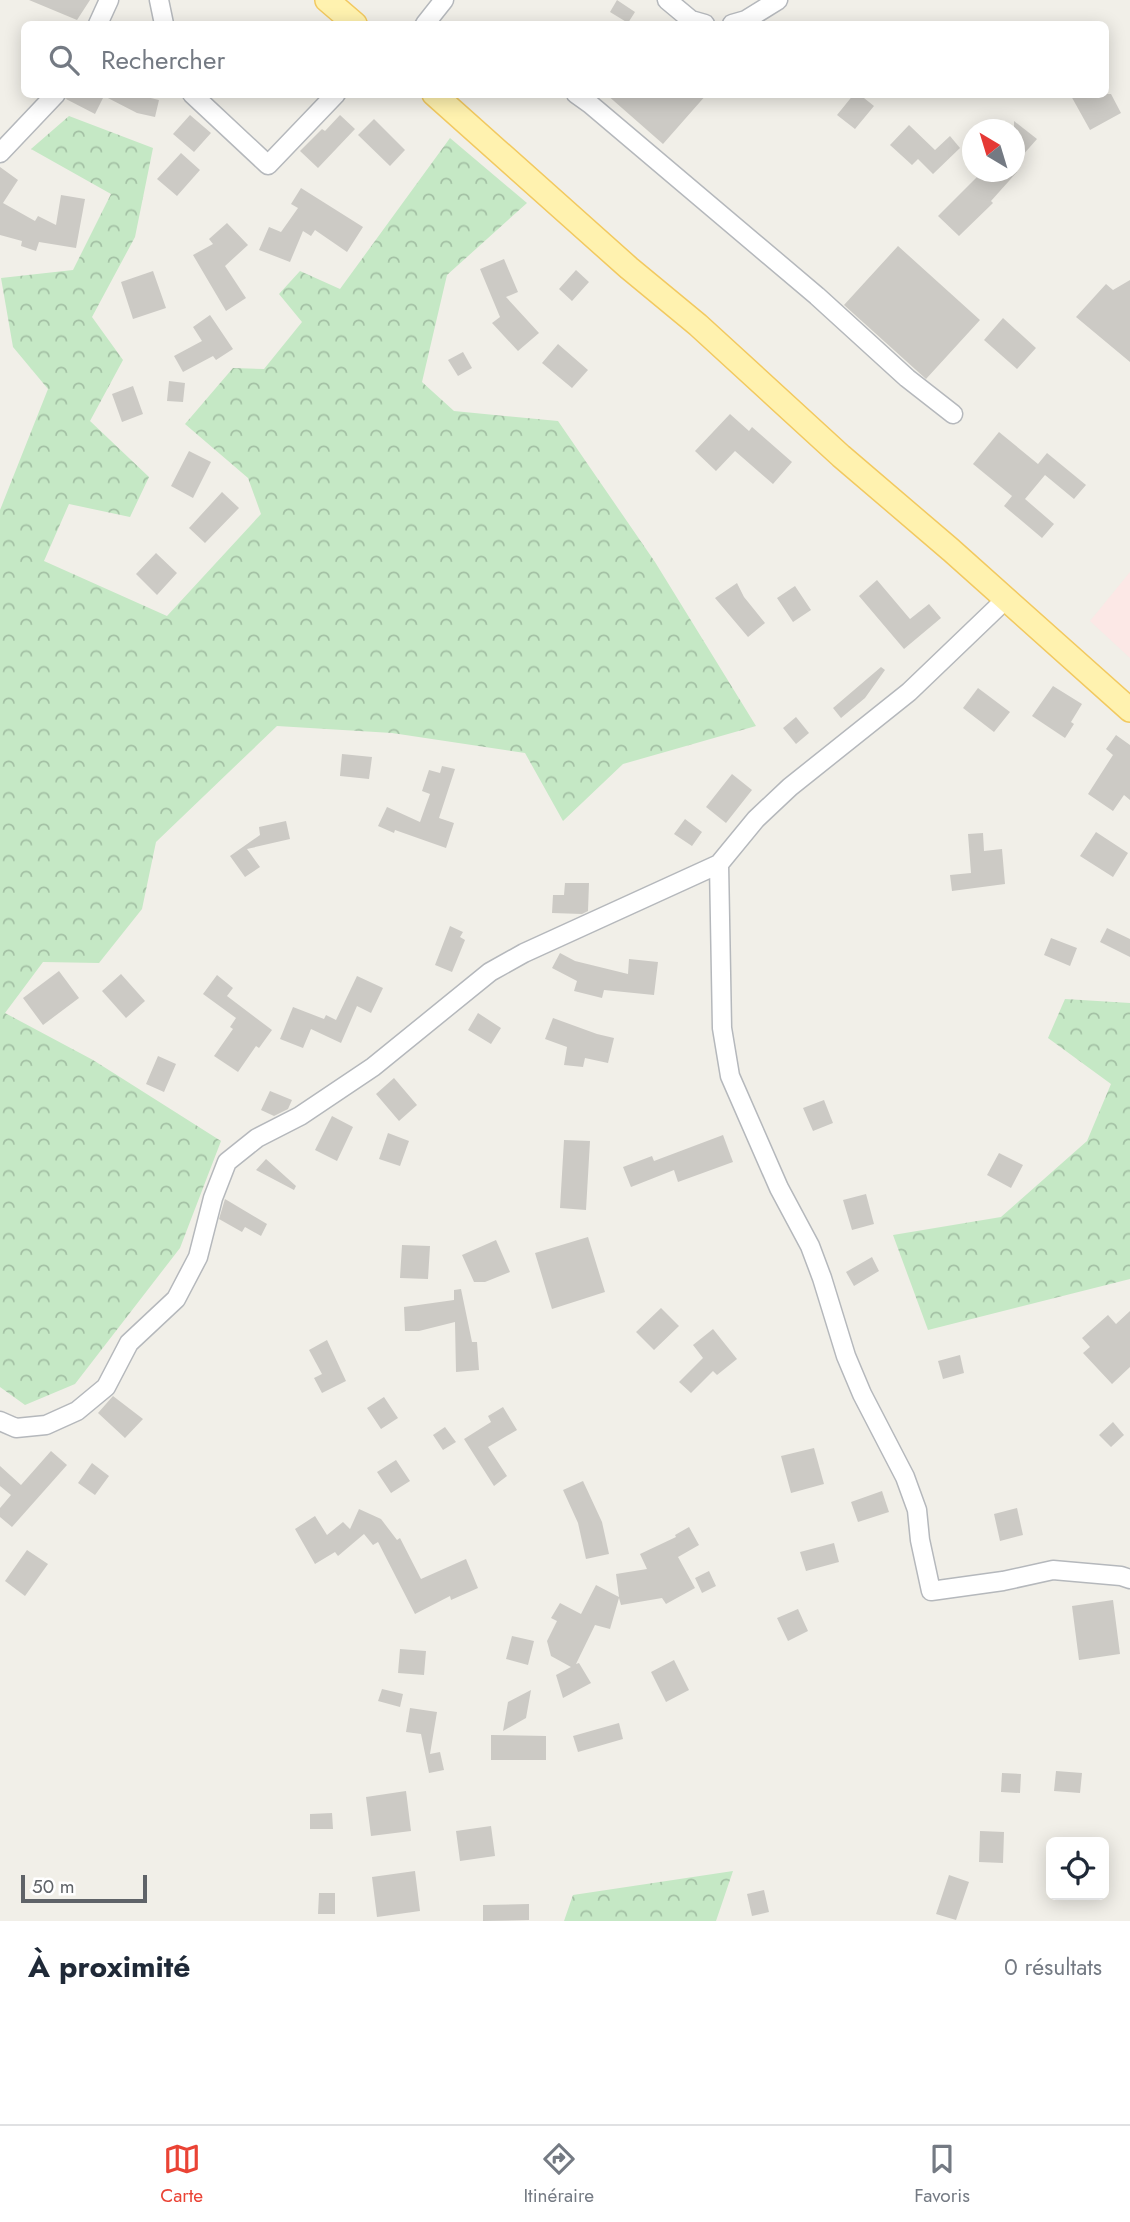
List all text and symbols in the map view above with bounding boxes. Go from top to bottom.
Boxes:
search box [21,21,1109,98]
icon: search [45,41,83,79]
text: Rechercher [101,41,225,79]
north arrow [962,119,1025,182]
map controls [1046,1837,1109,1900]
button: locate [1046,1837,1109,1900]
scale bar [21,1872,147,1904]
text: 50 m [32,1873,75,1900]
text: À proximité [28,1945,191,1988]
text: 0 résultats [1004,1950,1102,1984]
tab: Carte [160,2140,203,2209]
tab: Itinéraire [523,2140,594,2209]
tab: Favoris [914,2140,970,2209]

